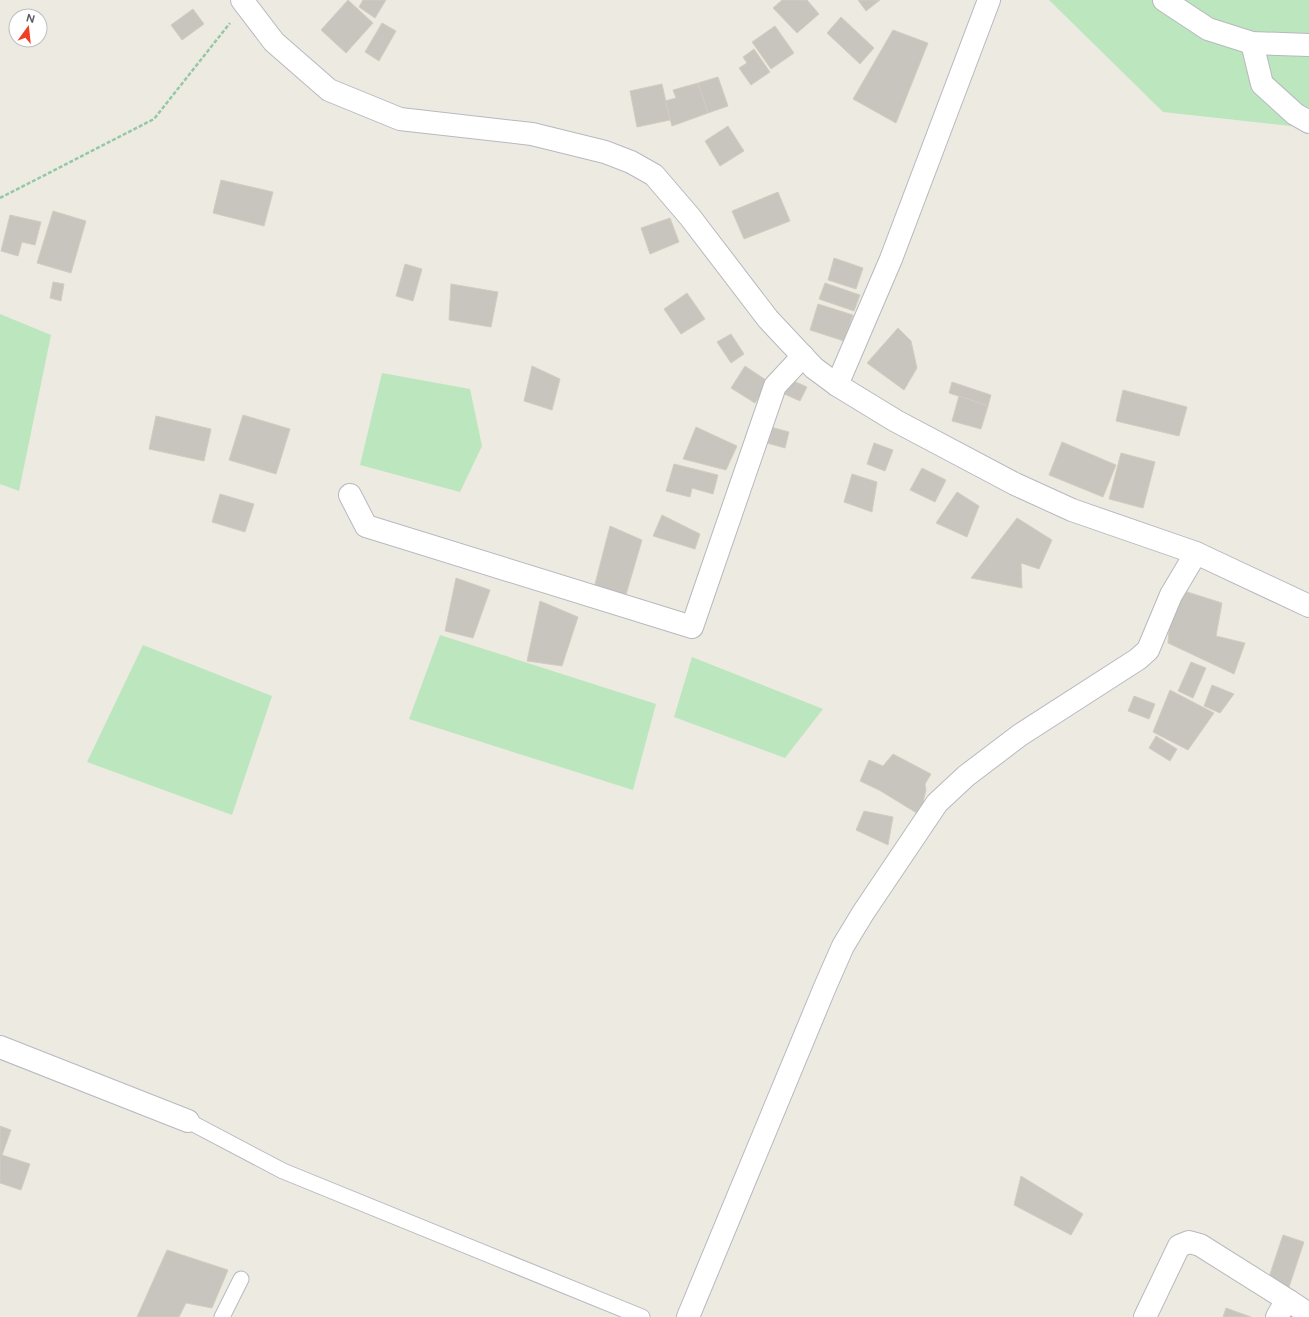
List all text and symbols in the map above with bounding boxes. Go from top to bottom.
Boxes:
north arrow [8,8,48,48]
text: N [25,11,36,26]

